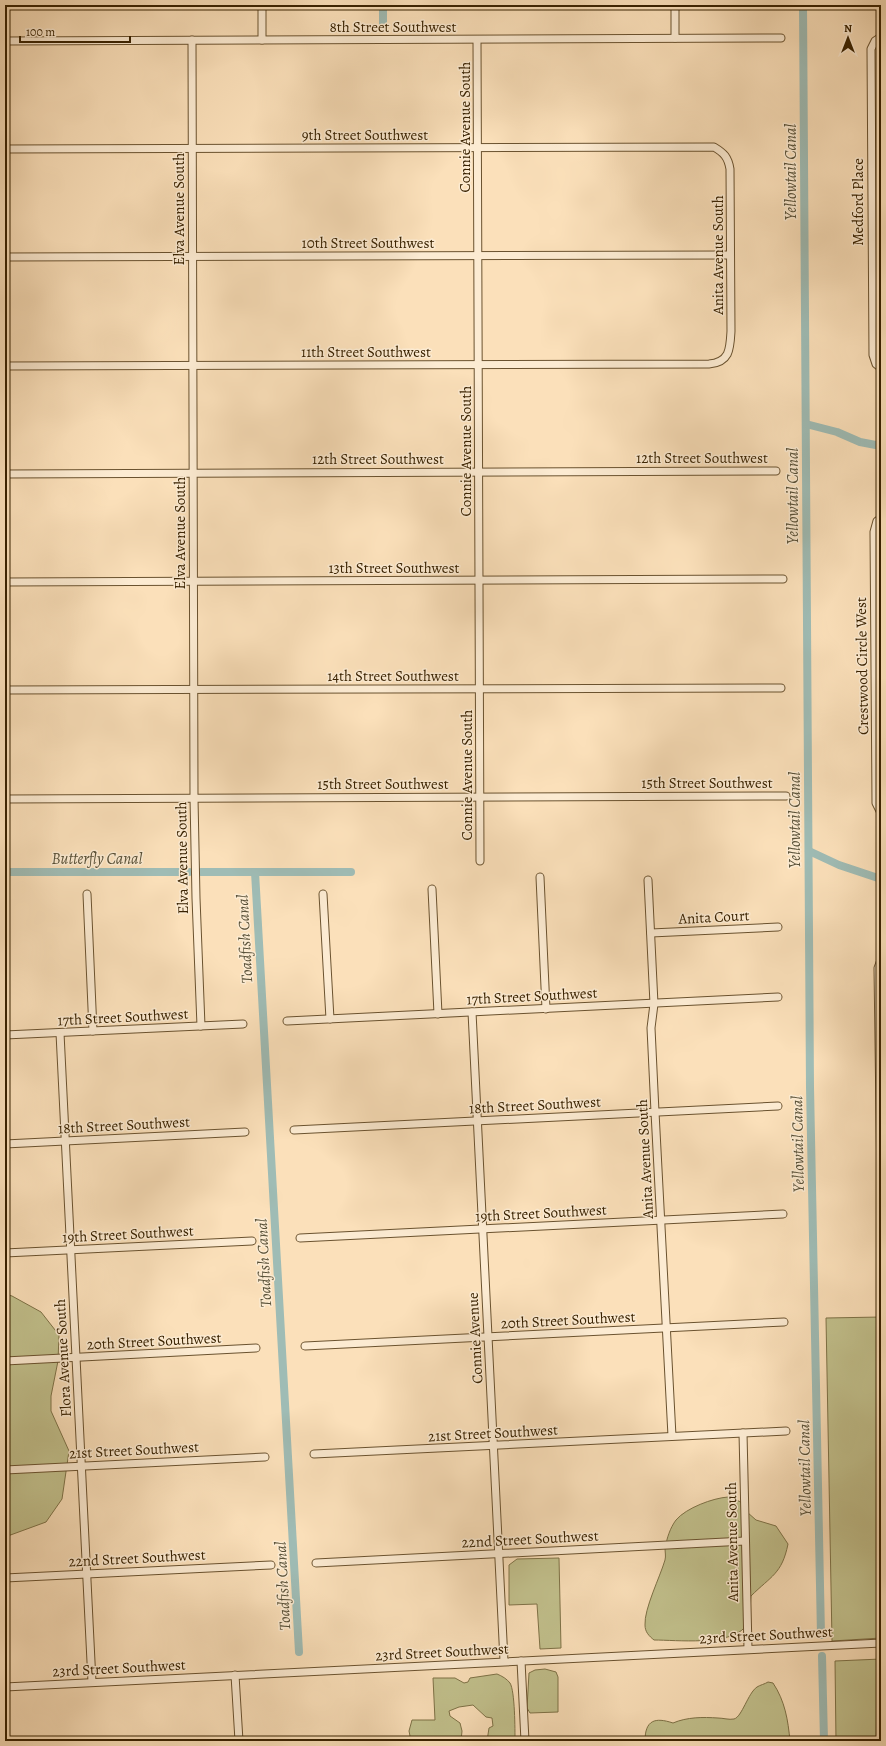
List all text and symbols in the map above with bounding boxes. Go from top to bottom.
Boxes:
street label: 8th Street Southwest [329,17,457,37]
scale bar [20,18,130,44]
north arrow [828,18,868,58]
text: N [844,21,852,36]
text: 100 m [26,24,55,40]
street label: Connie Avenue South [455,62,475,192]
water label: Yellowtail Canal [780,124,802,220]
street label: 9th Street Southwest [302,125,428,145]
street label: Elva Avenue South [169,153,189,265]
street label: Medford Place [848,158,868,246]
street label: Anita Avenue South [708,195,728,316]
street label: 10th Street Southwest [302,233,434,253]
street label: 11th Street Southwest [301,342,431,362]
street label: Connie Avenue South [456,386,476,516]
street label: 12th Street Southwest [636,448,768,468]
water label: Yellowtail Canal [782,448,804,544]
street label: 12th Street Southwest [312,449,444,469]
street label: Elva Avenue South [170,477,190,589]
street label: 13th Street Southwest [328,558,460,578]
street label: Crestwood Circle West [851,597,873,735]
street label: 14th Street Southwest [327,666,459,686]
street label: Connie Avenue South [457,710,477,840]
water label: Yellowtail Canal [784,772,806,868]
street label: 15th Street Southwest [641,773,773,793]
street label: 15th Street Southwest [317,774,449,794]
street label: Elva Avenue South [171,801,193,915]
water label: Butterfly Canal [51,848,143,870]
water label: Toadfish Canal [232,894,258,984]
street label: Anita Court [677,905,750,929]
street label: 17th Street Southwest [466,983,598,1009]
street label: 17th Street Southwest [57,1004,189,1030]
street label: 18th Street Southwest [468,1092,602,1118]
water label: Yellowtail Canal [786,1096,810,1192]
street label: Anita Avenue South [632,1099,658,1220]
street label: 18th Street Southwest [57,1112,191,1138]
street label: 19th Street Southwest [475,1200,607,1226]
water label: Toadfish Canal [251,1218,277,1308]
street label: 19th Street Southwest [62,1221,194,1247]
street label: Connie Avenue [463,1291,487,1384]
street label: Flora Avenue South [50,1298,76,1418]
street label: 20th Street Southwest [500,1306,636,1334]
street label: 20th Street Southwest [86,1327,222,1355]
street label: 21st Street Southwest [428,1420,558,1446]
water label: Yellowtail Canal [793,1420,817,1516]
street label: 21st Street Southwest [69,1437,199,1463]
street label: Anita Avenue South [721,1482,743,1603]
street label: 22nd Street Southwest [461,1525,599,1553]
water label: Toadfish Canal [270,1541,296,1631]
street label: 22nd Street Southwest [68,1544,206,1572]
street label: 23rd Street Southwest [699,1622,833,1648]
street label: 23rd Street Southwest [375,1639,509,1665]
street label: 23rd Street Southwest [52,1655,186,1681]

